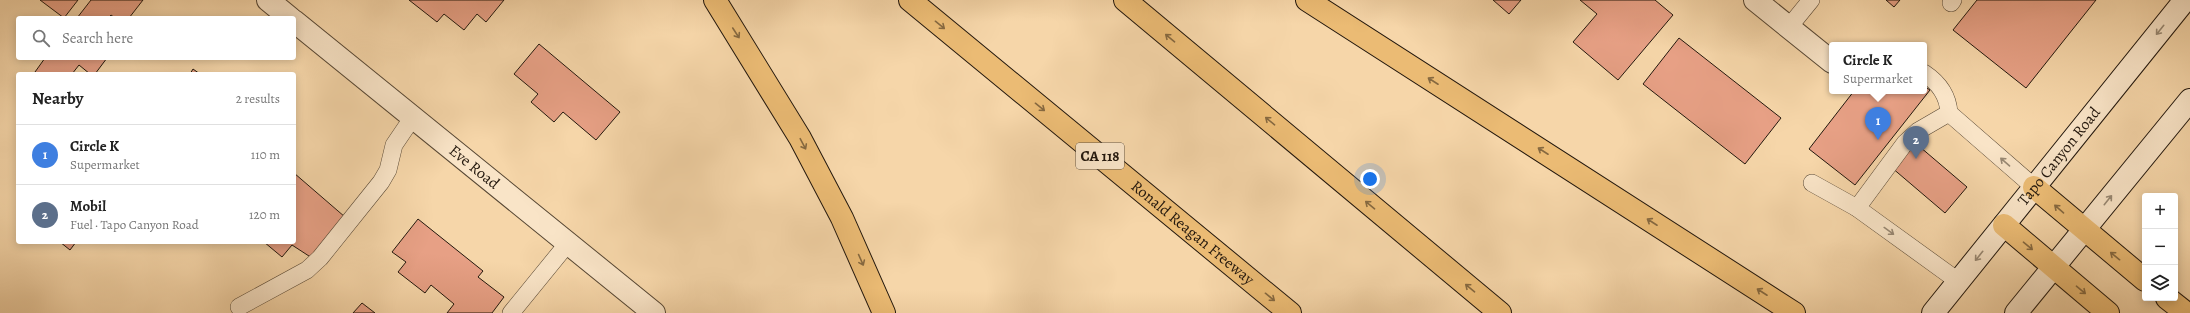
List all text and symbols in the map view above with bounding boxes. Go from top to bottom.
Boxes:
search box [16,16,296,60]
one-way arrow [935,20,945,29]
one-way arrow [2156,25,2165,36]
icon: search [30,27,52,49]
one-way arrow [732,27,740,39]
text: Search here [62,28,133,48]
one-way arrow [1165,33,1176,42]
popup [1829,42,1927,94]
text: Circle K [1843,50,1892,70]
text: Supermarket [1843,70,1913,87]
one-way arrow [1428,77,1439,85]
text: Nearby [32,87,83,110]
text: 2 results [236,90,280,107]
street label: Tapo Canyon Road [2013,102,2106,211]
one-way arrow [1035,103,1046,112]
pin: 1 [1865,107,1891,140]
one-way arrow [1265,117,1275,126]
pin: 2 [1903,126,1929,159]
text: Circle K [70,136,119,156]
one-way arrow [800,138,807,150]
street label: Eve Road [444,140,505,195]
road number: CA 118 [1076,143,1124,169]
text: 1 [43,146,47,163]
text: 110 m [251,146,280,163]
one-way arrow [1537,147,1549,155]
text: Supermarket [70,156,140,173]
one-way arrow [1999,157,2010,166]
your location [1360,169,1380,189]
street label: Ronald Reagan Freeway [1126,175,1260,291]
map controls [2142,193,2178,301]
button: + [2142,193,2178,229]
one-way arrow [2103,195,2112,205]
text: Mobil [70,196,106,216]
one-way arrow [1364,200,1375,209]
one-way arrow [2053,204,2064,213]
text: 2 [42,206,48,223]
text: 120 m [249,206,280,223]
text: Fuel · Tapo Canyon Road [70,216,199,233]
one-way arrow [1646,217,1658,225]
one-way arrow [1883,227,1894,235]
button: − [2142,229,2178,265]
one-way arrow [2023,242,2034,251]
one-way arrow [1975,250,1984,261]
one-way arrow [2109,251,2120,260]
one-way arrow [858,254,865,266]
button: layers [2142,265,2178,301]
one-way arrow [1464,284,1475,292]
one-way arrow [2075,286,2086,295]
one-way arrow [1756,288,1767,296]
one-way arrow [1265,292,1276,301]

